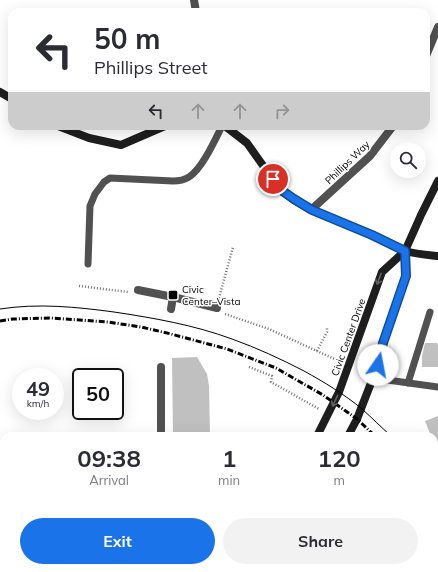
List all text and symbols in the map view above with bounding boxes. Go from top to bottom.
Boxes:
text: 50 m [94,21,160,56]
icon: left [28,24,80,76]
text: Phillips Street [94,56,208,79]
icon: left [145,100,167,122]
icon: ahead [187,100,209,122]
icon: ahead [229,100,251,122]
icon: right [271,100,293,122]
street label: Phillips Way [322,137,373,187]
map controls [390,142,426,178]
button: search [390,142,426,178]
pin [256,162,290,196]
icon: arrive [262,168,284,190]
one-way arrow [375,272,382,285]
place label: Civic Center–Vista [182,283,240,308]
marker: Civic Center–Vista [167,289,179,301]
street label: Civic Center Drive [328,297,369,378]
position arrow [357,344,399,386]
speed limit sign: 50 [72,368,124,420]
text: 49 [26,376,50,401]
one-way arrow [331,395,338,407]
text: km/h [27,397,49,410]
text: 09:38 [77,443,141,473]
text: 1 [222,443,236,473]
text: 120 [318,443,361,473]
text: Arrival [89,472,129,488]
text: min [218,472,240,488]
text: m [333,472,345,488]
button: Exit [20,518,215,564]
button: Share [223,518,418,564]

